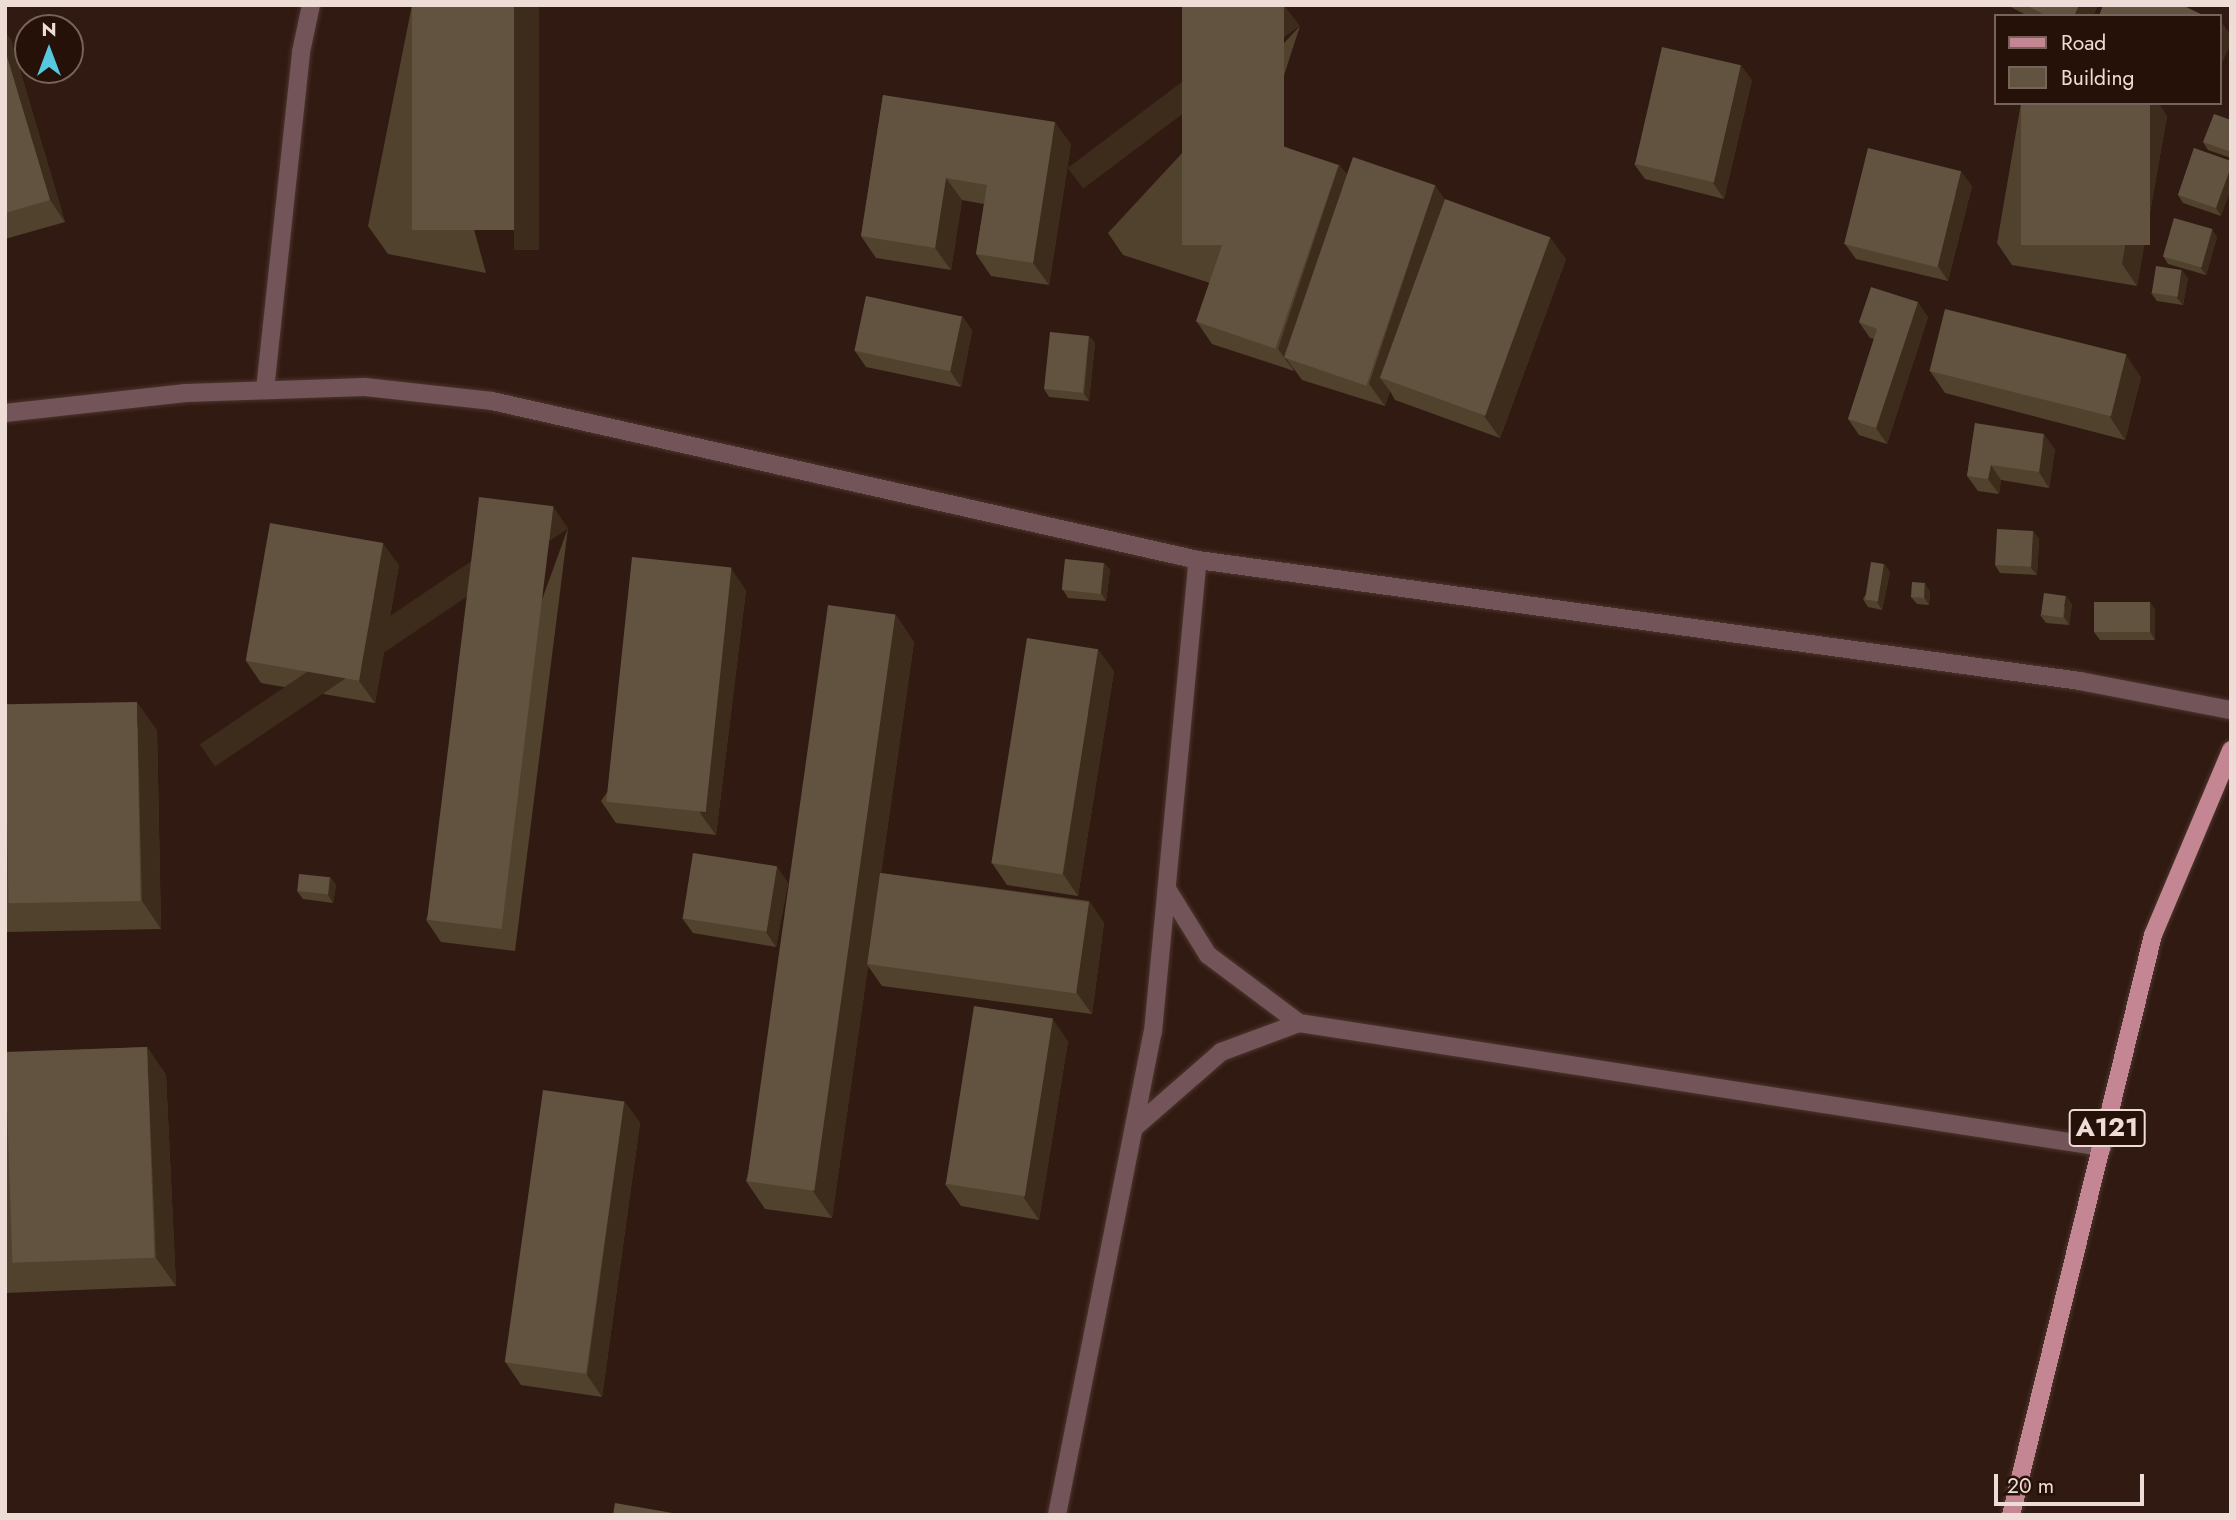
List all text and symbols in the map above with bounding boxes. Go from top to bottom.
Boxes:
north arrow [14,14,84,84]
legend [1994,14,2222,105]
text: N [41,16,57,43]
text: Road [2061,28,2106,58]
text: Building [2061,63,2134,93]
road number: A121 [2068,1106,2146,1150]
scale bar [1998,1460,2148,1504]
text: 20 m [2007,1471,2054,1501]

